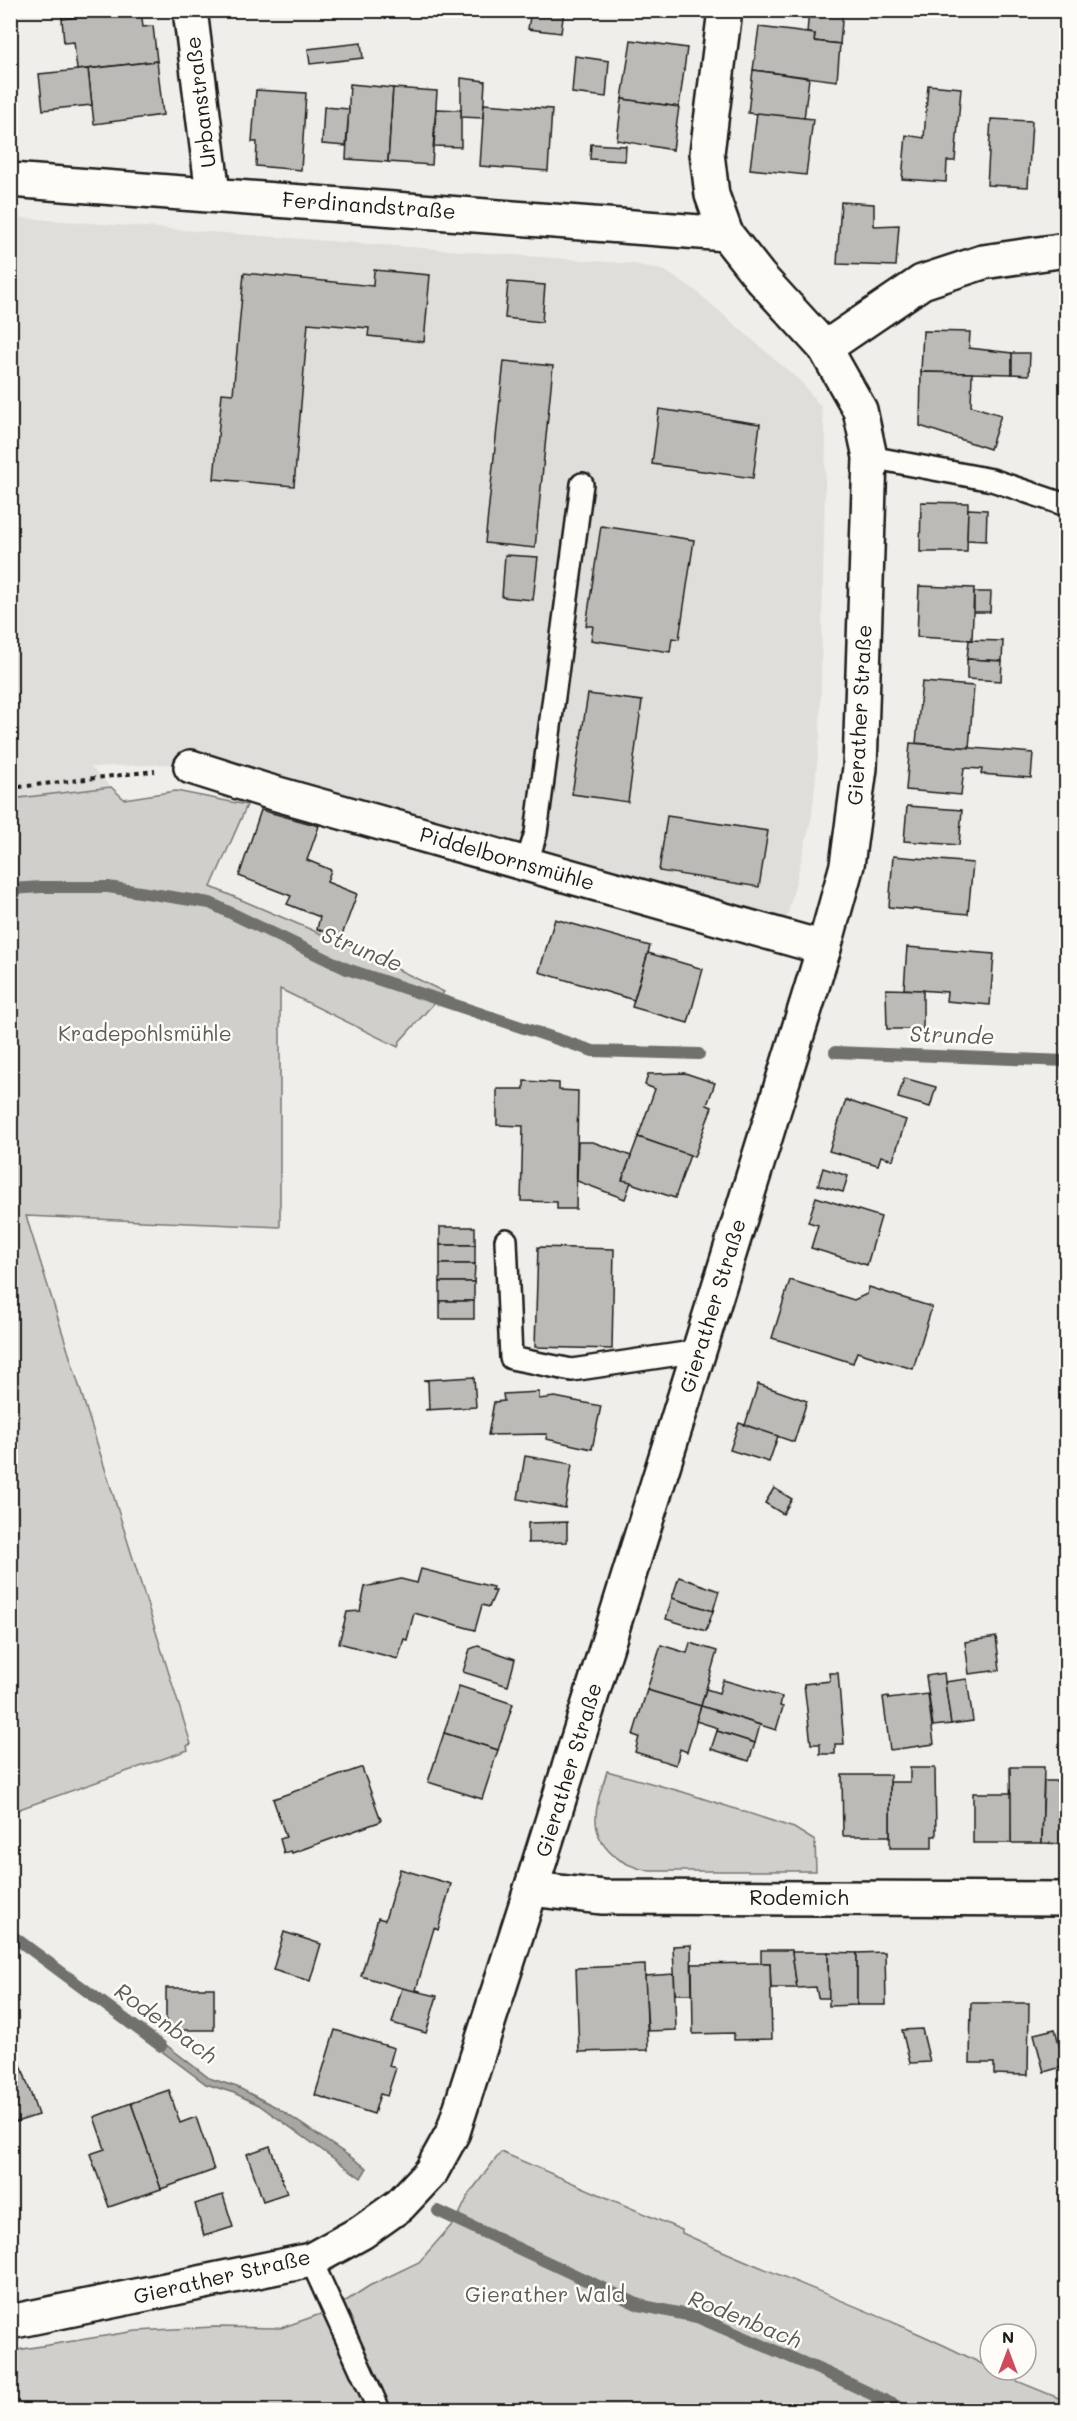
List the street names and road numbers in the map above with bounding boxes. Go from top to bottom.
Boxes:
street label: Urbanstraße [178,35,221,169]
street label: Ferdinandstraße [281,185,457,224]
street label: Gierather Straße [840,624,877,806]
street label: Piddelbornsmühle [417,820,598,895]
street label: Gierather Straße [672,1215,751,1396]
street label: Gierather Straße [528,1679,607,1860]
street label: Rodemich [749,1883,849,1910]
street label: Gierather Straße [130,2242,313,2309]

